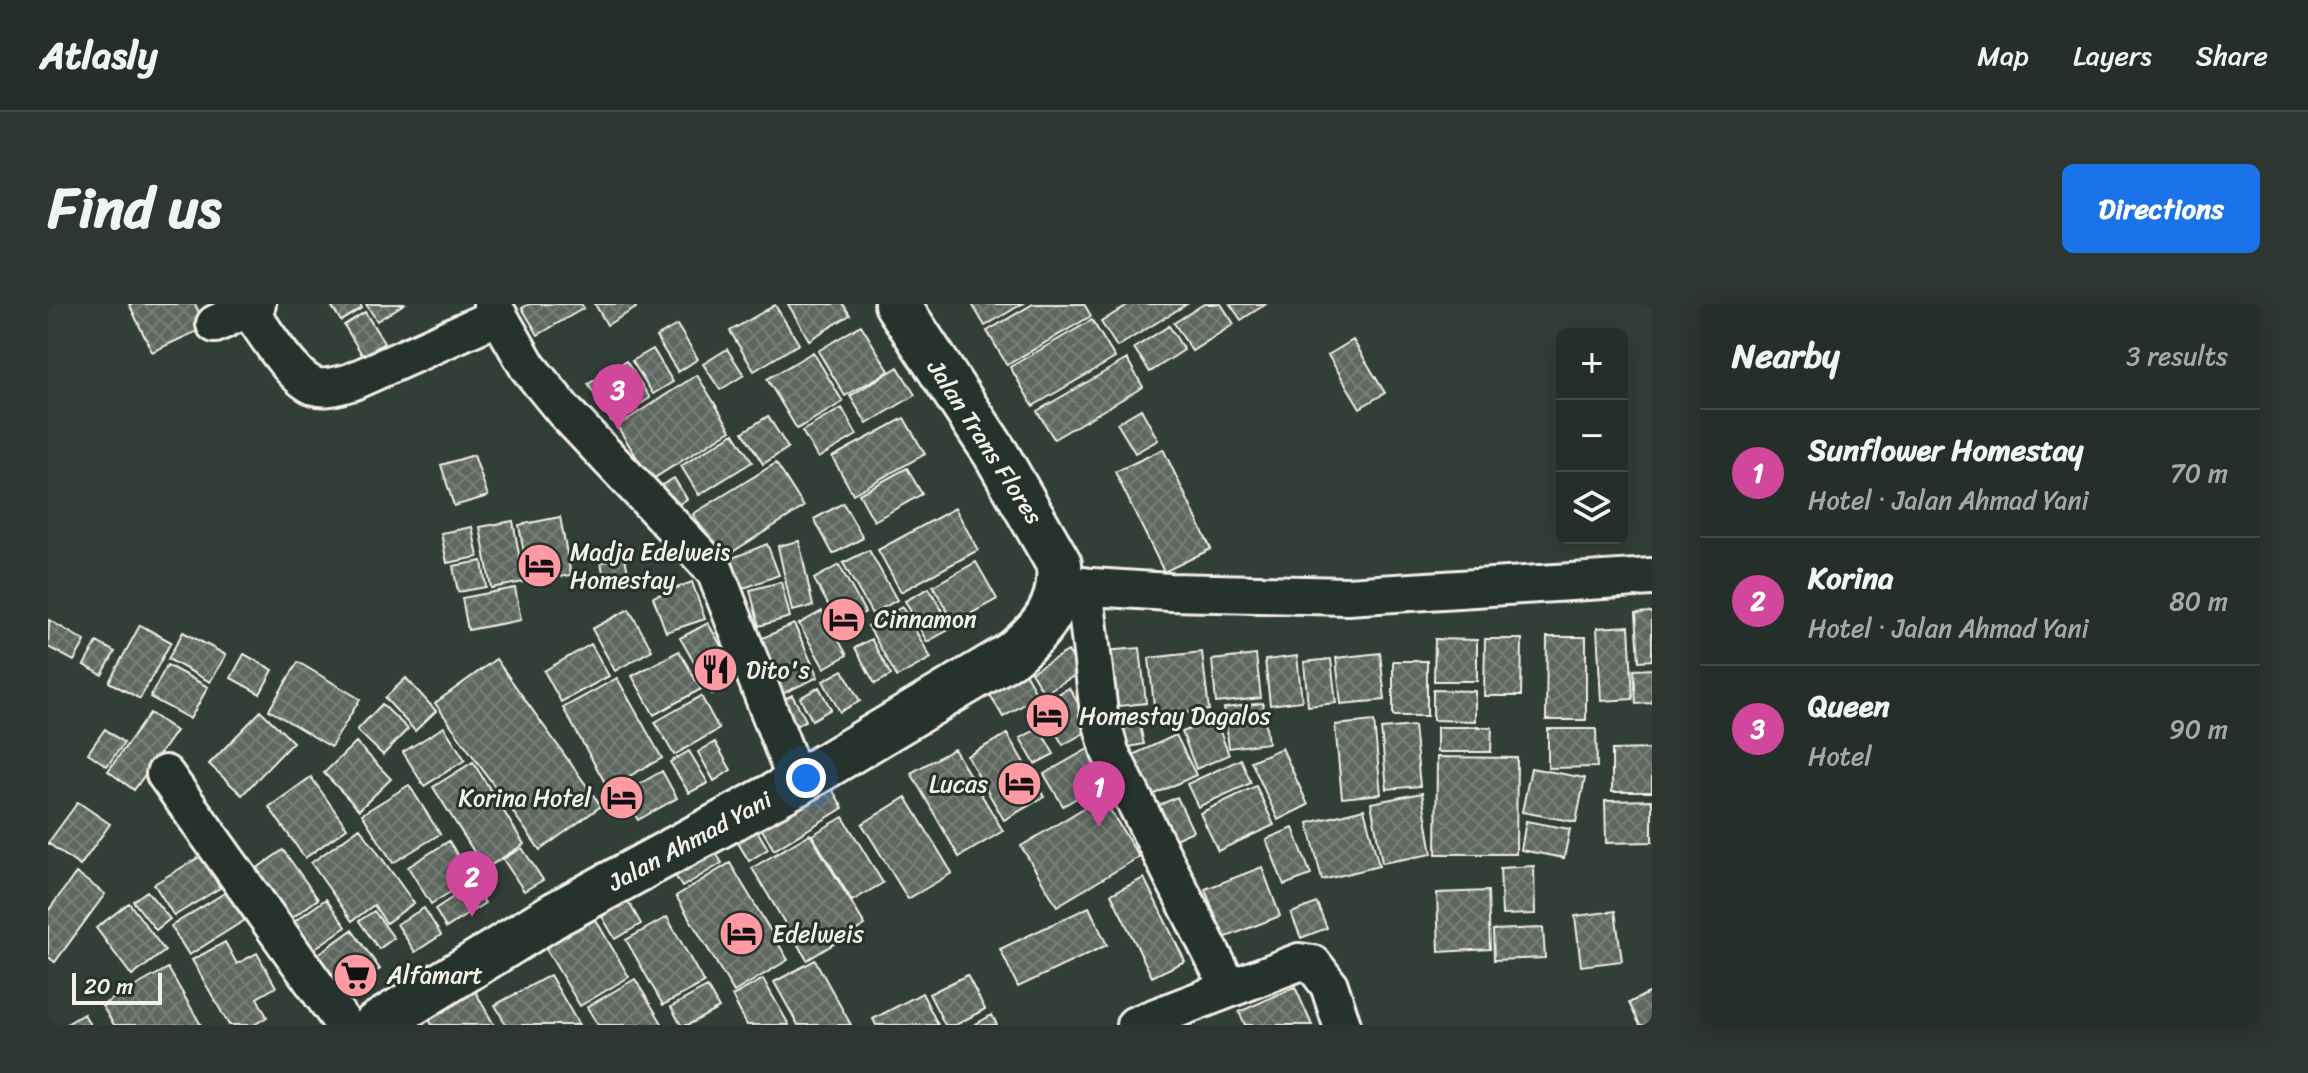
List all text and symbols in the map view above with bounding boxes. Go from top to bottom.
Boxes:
text: Atlasly [40,22,158,89]
text: Map [1977,31,2029,80]
text: Layers [2073,31,2152,80]
text: Share [2196,31,2268,80]
text: Find us [48,159,221,258]
button: Directions [2062,164,2260,253]
text: Nearby [1732,326,1840,386]
map controls [1556,328,1628,544]
button: + [1556,328,1628,400]
text: 3 results [2126,333,2228,379]
street label: Jalan Trans Flores [915,350,1054,533]
pin: 3 [592,364,644,430]
button: − [1556,400,1628,472]
text: Sunflower Homestay [1808,423,2083,477]
text: 1 [1752,450,1764,496]
text: 70 m [2170,450,2228,496]
button: layers [1556,472,1628,544]
text: Hotel · Jalan Ahmad Yani [1808,477,2089,523]
place label: Madja Edelweis Homestay [570,531,730,601]
hotel icon: Madja Edelweis Homestay [515,542,563,590]
text: Korina [1808,551,1893,605]
text: 2 [1750,578,1766,624]
text: 80 m [2169,578,2228,624]
hotel icon: Cinnamon [819,595,867,643]
place label: Cinnamon [874,598,977,640]
text: Hotel · Jalan Ahmad Yani [1808,605,2089,651]
restaurant icon: Dito's [691,646,739,694]
place label: Dito's [746,649,810,691]
text: Queen [1808,679,1890,733]
hotel icon: Homestay Dagalos [1024,692,1072,740]
place label: Homestay Dagalos [1079,695,1272,737]
text: 3 [1751,706,1765,752]
text: 90 m [2169,706,2228,752]
text: Hotel [1808,733,1872,779]
your location [786,758,826,798]
hotel icon: Lucas [995,760,1043,808]
pin: 1 [1073,761,1125,827]
place label: Lucas [929,763,988,805]
hotel icon: Korina Hotel [598,774,646,822]
place label: Korina Hotel [458,777,592,819]
street label: Jalan Ahmad Yani [599,779,781,903]
pin: 2 [446,851,498,917]
hotel icon: Edelweis [717,910,765,958]
place label: Edelweis [772,913,865,955]
supermarket icon: Alfamart [332,951,380,999]
place label: Alfamart [386,954,483,996]
text: 20 m [84,967,133,1006]
scale bar [72,969,162,1005]

